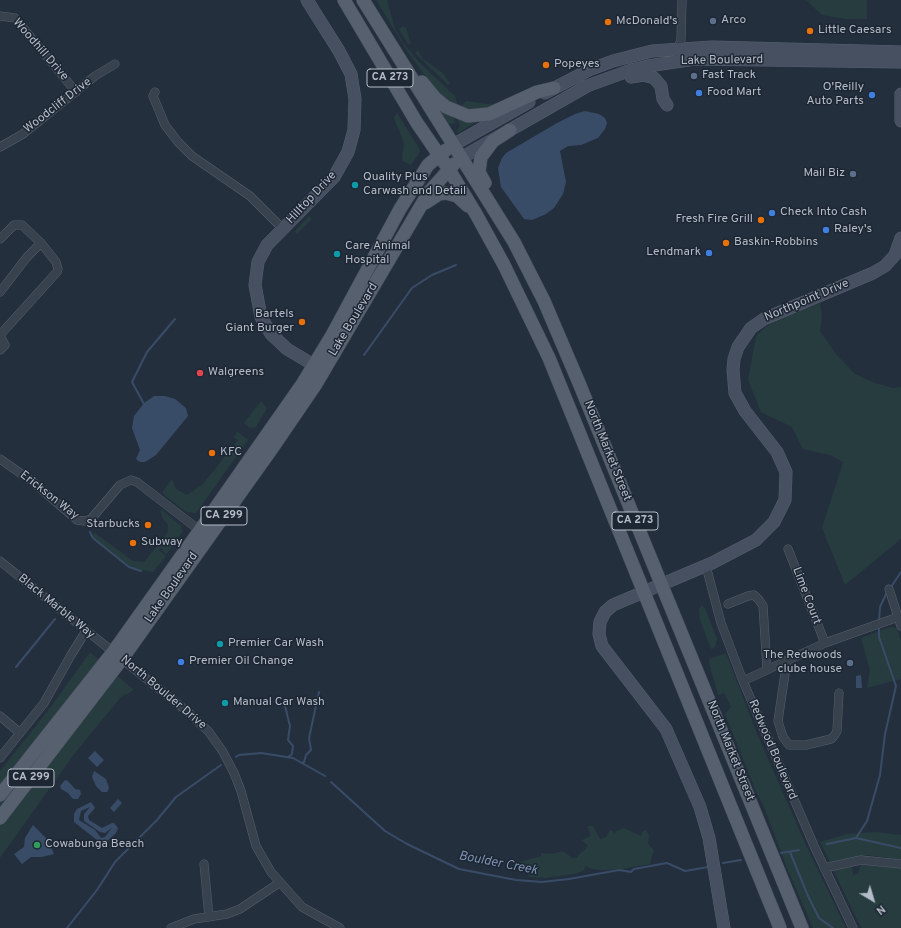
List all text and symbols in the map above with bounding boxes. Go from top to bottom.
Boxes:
place label: Arco [721,14,746,28]
place label: McDonald's [616,15,678,29]
street label: Woodhill Drive [9,16,71,84]
marker: Arco [708,16,718,26]
marker: McDonald's [603,17,613,27]
place label: Little Caesars [818,24,892,38]
marker: Little Caesars [805,26,815,36]
street label: Lake Boulevard [681,53,763,69]
place label: Popeyes [554,58,600,72]
marker: Popeyes [541,60,551,70]
road number: CA 273 [367,69,413,87]
place label: Fast Track [702,69,756,83]
marker: Fast Track [689,71,699,81]
street label: Woodcliff Drive [21,75,95,137]
place label: O'Reilly Auto Parts [807,81,864,109]
place label: Food Mart [707,86,761,100]
marker: Food Mart [694,88,704,98]
marker: O'Reilly Auto Parts [867,90,877,100]
place label: Mail Biz [803,167,845,181]
street label: Hilltop Drive [284,169,340,227]
marker: Mail Biz [848,169,858,179]
place label: Quality Plus Carwash and Detail [363,171,466,199]
marker: Quality Plus Carwash and Detail [350,180,360,190]
place label: Check Into Cash [780,206,867,220]
marker: Check Into Cash [767,208,777,218]
place label: Fresh Fire Grill [676,213,753,227]
marker: Fresh Fire Grill [756,215,766,225]
place label: Raley's [834,223,872,237]
marker: Raley's [821,225,831,235]
place label: Baskin-Robbins [734,236,818,250]
marker: Baskin-Robbins [721,238,731,248]
place label: Care Animal Hospital [345,240,411,268]
place label: Lendmark [646,246,701,260]
marker: Lendmark [704,248,714,258]
marker: Care Animal Hospital [332,249,342,259]
street label: Northpoint Drive [763,277,851,325]
street label: Lake Boulevard [327,281,381,359]
place label: Bartels Giant Burger [225,308,294,336]
marker: Bartels Giant Burger [297,317,307,327]
place label: Walgreens [208,366,264,380]
marker: Walgreens [195,368,205,378]
street label: North Market Street [580,399,634,503]
place label: KFC [220,446,242,460]
marker: KFC [207,448,217,458]
street label: Erickson Way [17,468,81,524]
road number: CA 299 [201,507,247,525]
road number: CA 273 [612,512,658,530]
place label: Starbucks [86,518,140,532]
marker: Starbucks [143,520,153,530]
place label: Subway [141,536,183,550]
marker: Subway [128,538,138,548]
street label: Lake Boulevard [142,550,202,626]
street label: Lime Court [789,565,823,627]
street label: Black Marble Way [15,572,97,642]
place label: Premier Car Wash [228,637,324,651]
marker: Premier Car Wash [215,639,225,649]
place label: The Redwoods clube house [763,649,842,677]
street label: North Boulder Drive [117,653,209,733]
place label: Premier Oil Change [189,655,294,669]
marker: Premier Oil Change [176,657,186,667]
marker: The Redwoods clube house [845,658,855,668]
place label: Manual Car Wash [233,696,325,710]
marker: Manual Car Wash [220,698,230,708]
street label: Redwood Boulevard [744,698,800,802]
street label: North Market Street [703,699,757,803]
road number: CA 299 [8,769,54,787]
place label: Cowabunga Beach [45,838,144,852]
marker: Cowabunga Beach [32,840,42,850]
water label: Boulder Creek [457,849,539,879]
north arrow [853,880,893,920]
text: N [873,902,888,917]

